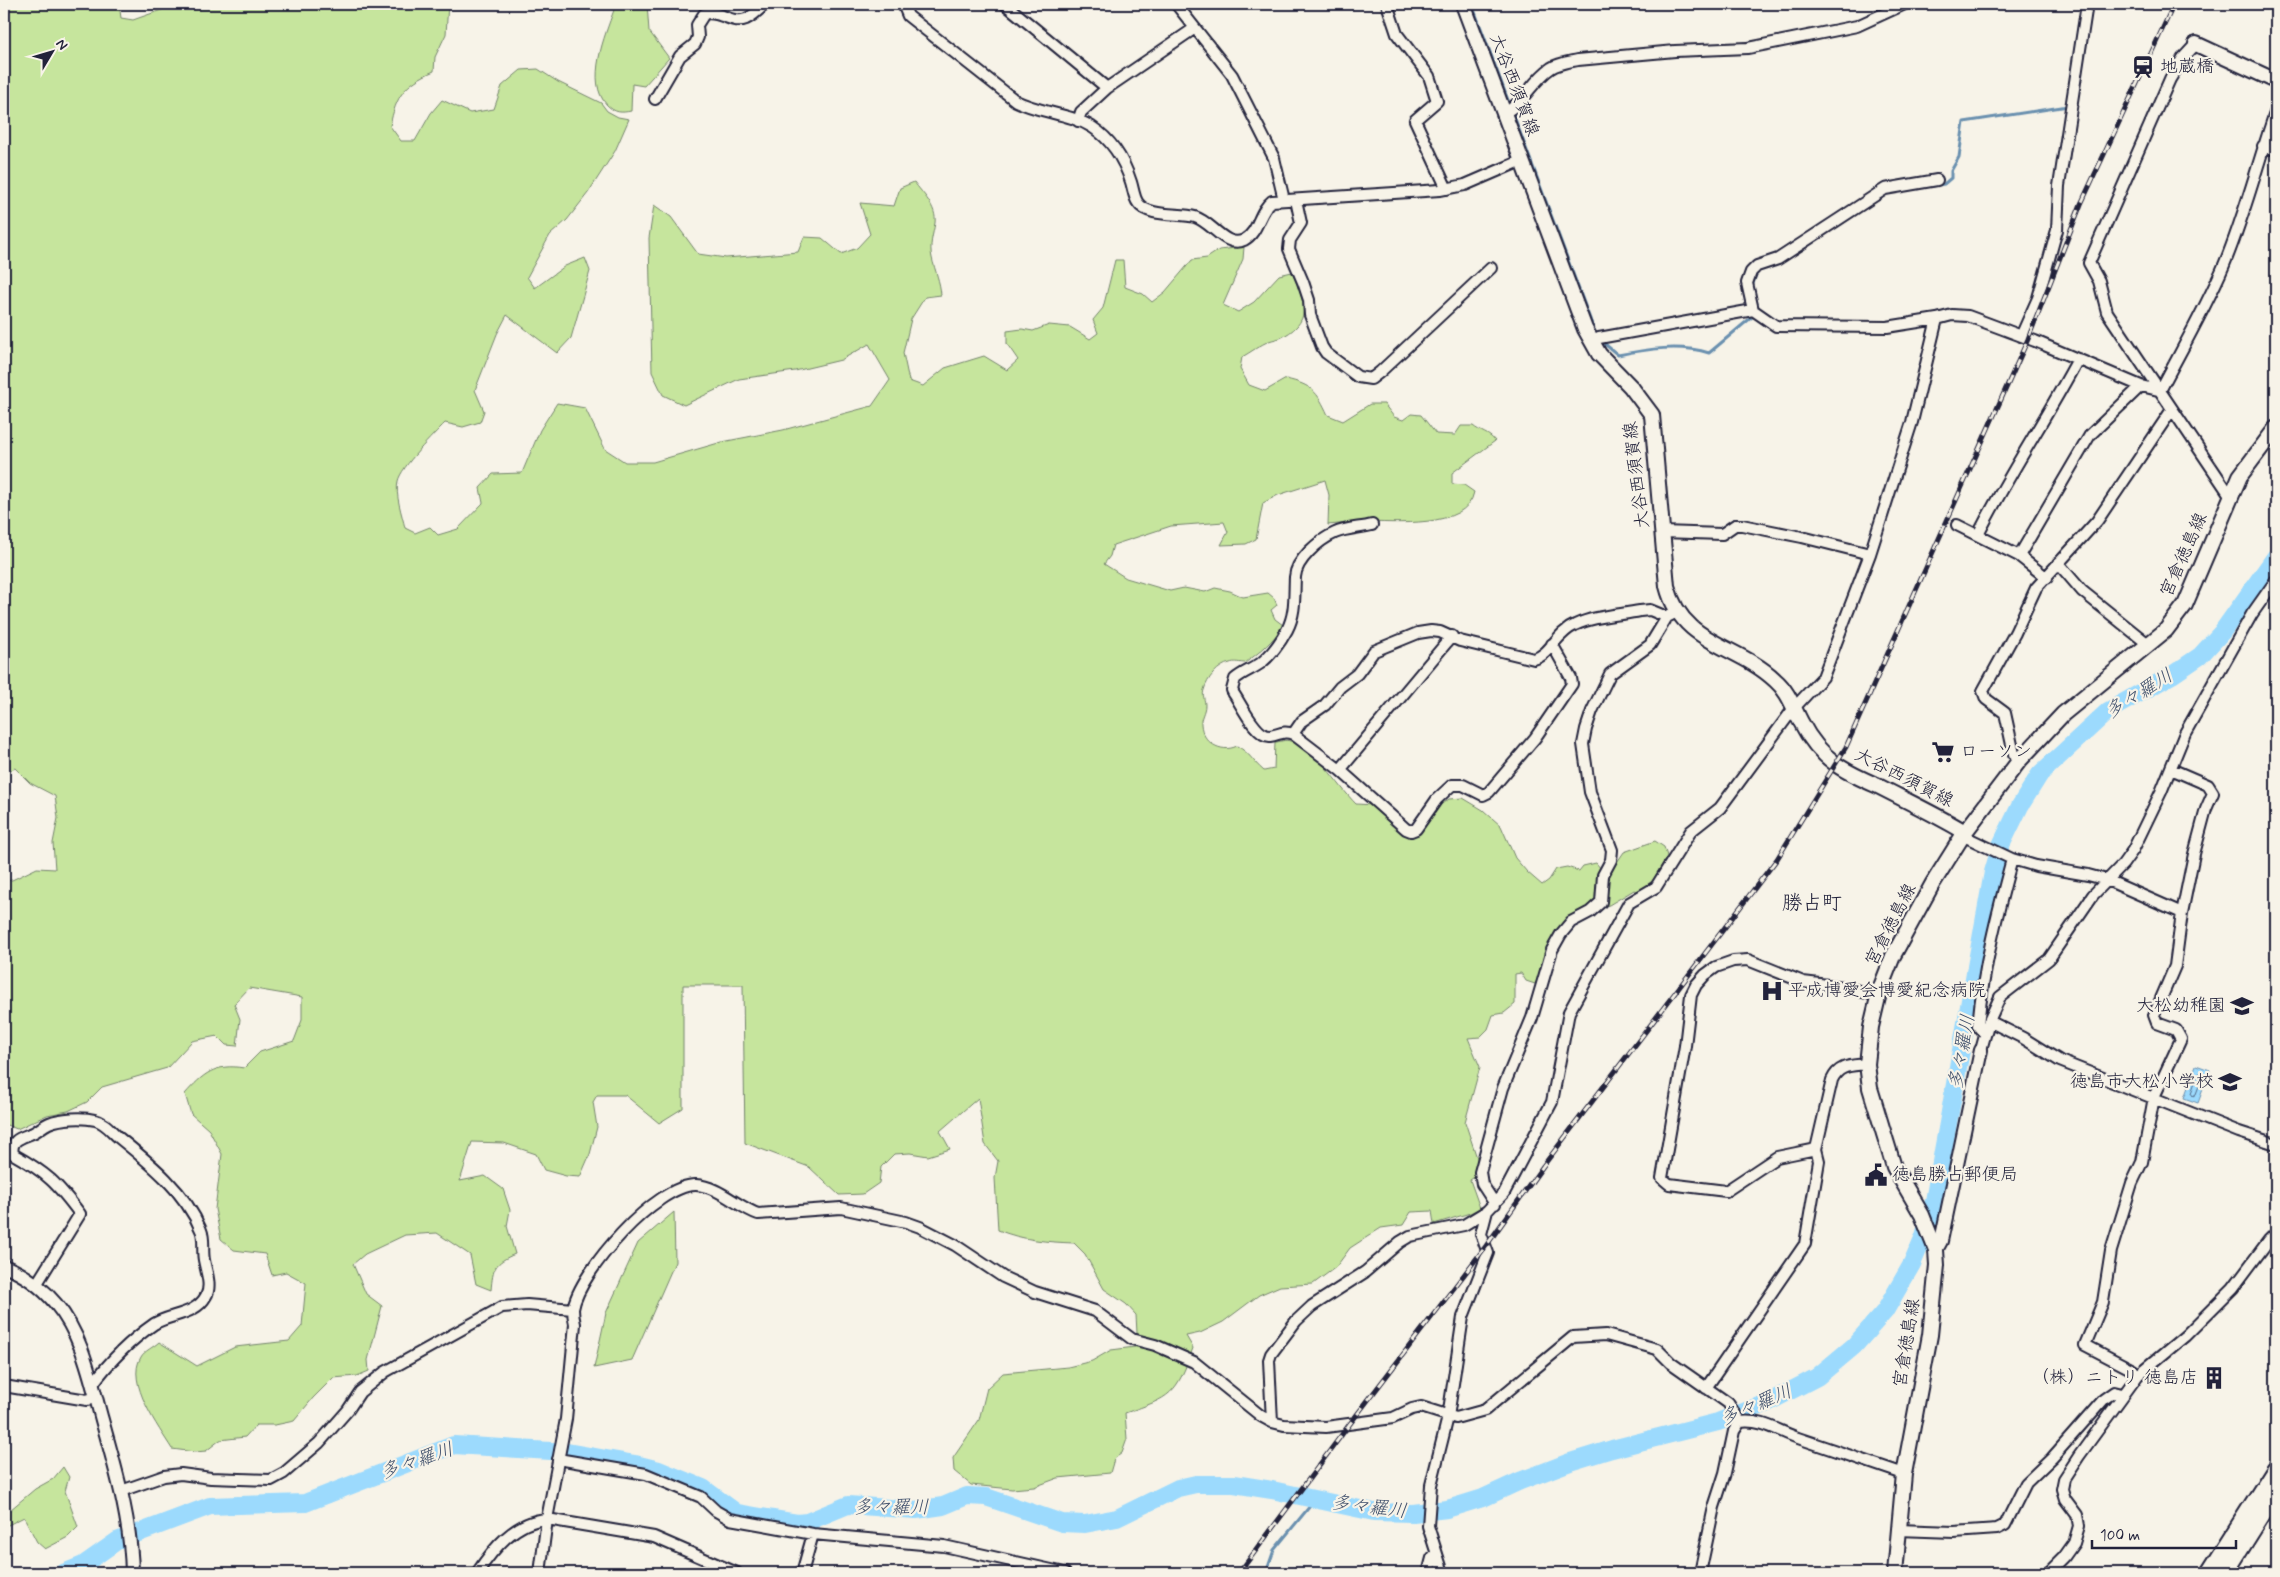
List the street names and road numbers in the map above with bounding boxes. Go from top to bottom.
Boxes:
street label: 大谷西須賀線 [1483,30,1545,140]
street label: 大谷西須賀線 [1619,420,1655,530]
street label: 宮倉徳島線 [2155,509,2213,601]
street label: 大谷西須賀線 [1850,743,1958,813]
street label: 宮倉徳島線 [1860,879,1922,971]
street label: 宮倉徳島線 [1888,1297,1926,1389]

